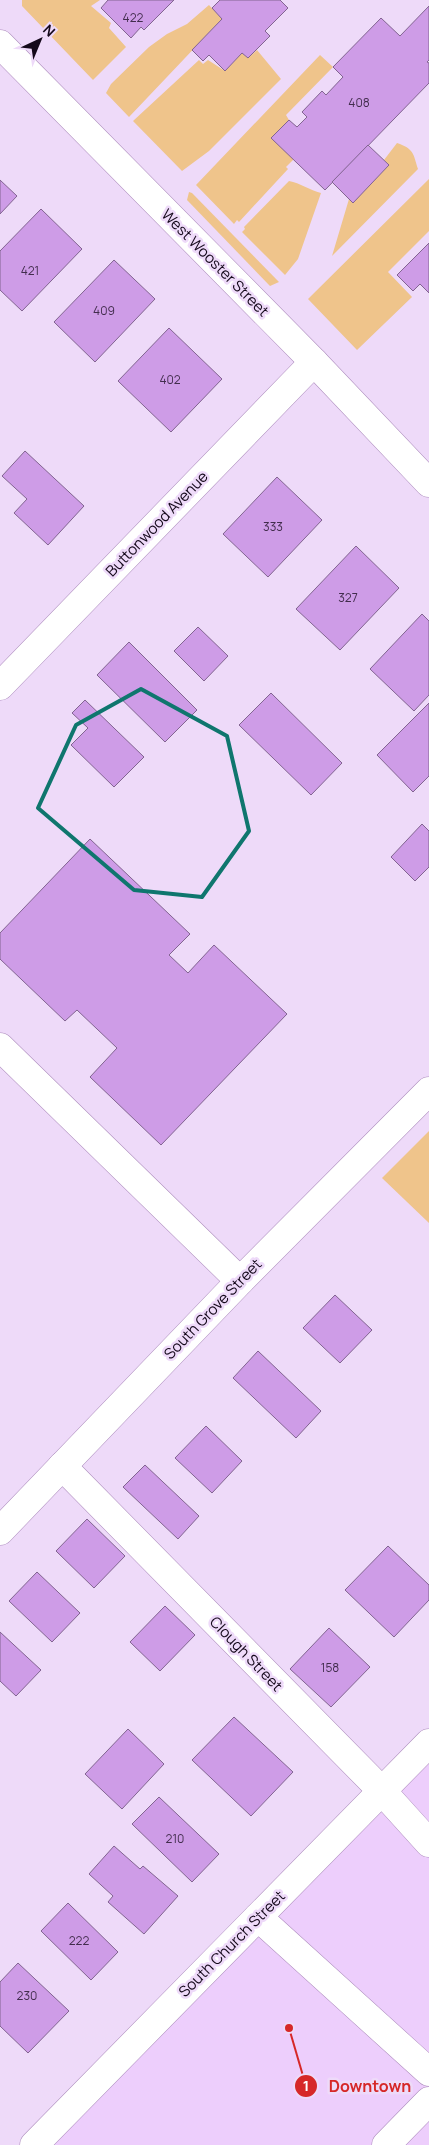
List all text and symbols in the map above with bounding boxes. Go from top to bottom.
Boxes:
house number: 422 [123,9,144,26]
north arrow [15,15,65,65]
text: N [39,20,60,41]
house number: 408 [348,94,370,111]
street label: West Wooster Street [157,204,274,321]
house number: 421 [21,262,39,279]
house number: 409 [93,302,115,319]
house number: 402 [159,371,181,388]
street label: Buttonwood Avenue [101,466,213,581]
house number: 333 [263,518,283,535]
house number: 327 [338,589,358,606]
street label: South Grove Street [159,1254,266,1364]
street label: Clough Street [205,1612,288,1696]
house number: 158 [321,1659,339,1676]
house number: 210 [166,1830,184,1847]
street label: South Church Street [174,1886,290,2002]
house number: 222 [69,1932,89,1949]
house number: 230 [17,1987,37,2004]
callout: Downtown [294,2071,421,2102]
text: 1 [303,2075,309,2096]
text: Downtown [329,2075,411,2097]

